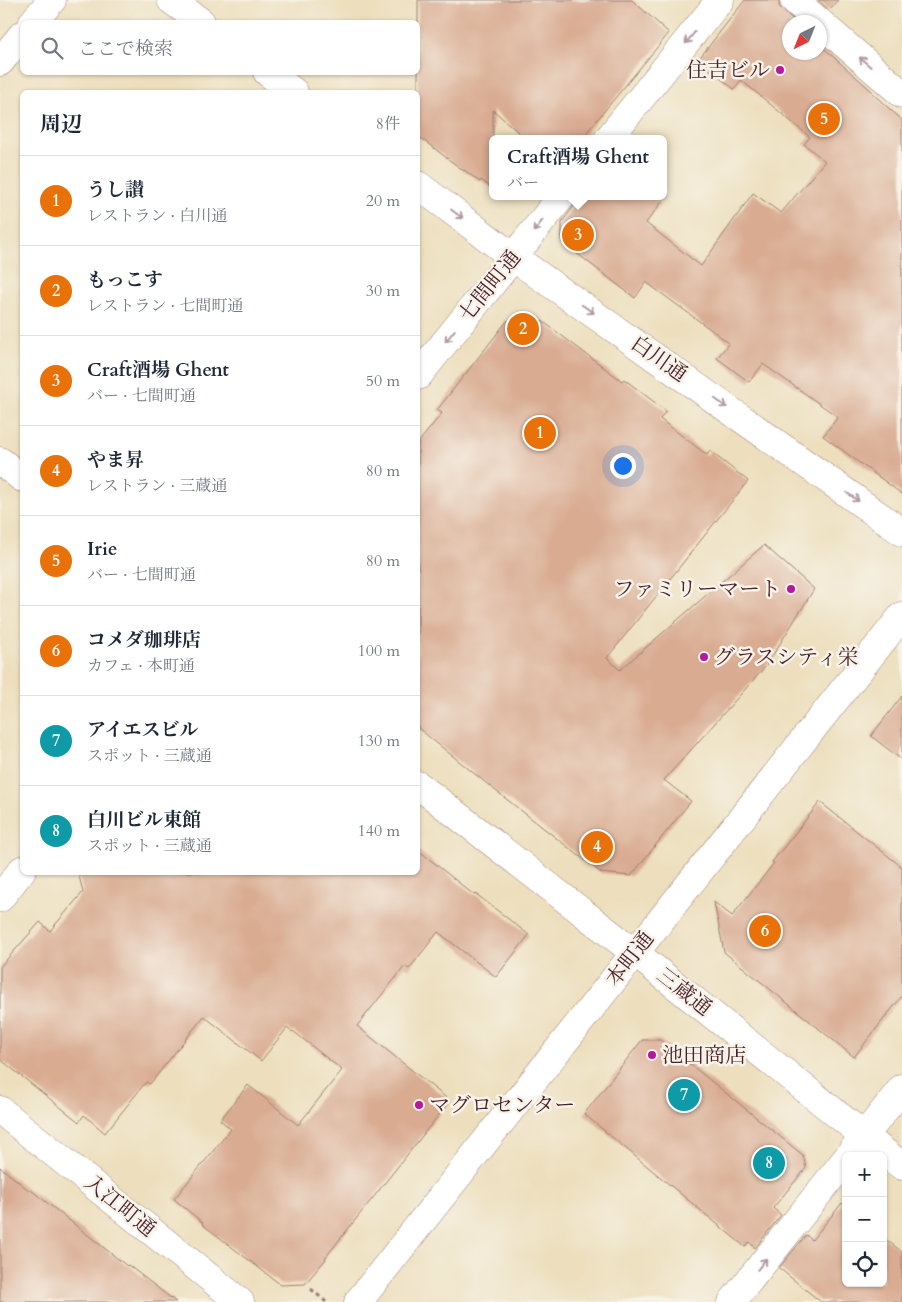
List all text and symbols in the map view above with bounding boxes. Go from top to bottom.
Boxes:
north arrow [782,15,827,60]
search box [20,20,420,75]
one-way arrow [684,31,695,44]
icon: search [38,34,66,62]
text: ここで検索 [78,36,173,62]
place label: 住吉ビル [686,56,770,85]
one-way arrow [859,56,872,68]
marker: 住吉ビル [774,64,786,76]
pin: 5 [808,100,840,138]
text: 周辺 [40,110,82,139]
text: 8件 [376,113,400,135]
popup [489,135,667,200]
text: Craft酒場 Ghent [507,144,649,170]
text: バー [507,172,539,194]
text: うし讃 [87,177,144,203]
text: 1 [52,190,60,212]
text: 20 m [366,190,400,212]
text: レストラン · 白川通 [87,205,227,227]
one-way arrow [450,209,464,219]
pin: 3 [562,216,594,254]
one-way arrow [532,220,543,233]
street label: 七間町通 [452,244,528,328]
text: もっこす [87,267,163,293]
text: 2 [52,280,60,302]
text: 30 m [366,280,400,302]
text: レストラン · 七間町通 [87,295,243,317]
one-way arrow [581,304,595,314]
pin: 2 [507,310,539,348]
one-way arrow [444,329,455,342]
street label: 白川通 [625,329,693,389]
text: Craft酒場 Ghent [87,357,229,383]
text: 3 [52,370,60,392]
text: 50 m [366,370,400,392]
text: バー · 七間町通 [87,385,196,407]
one-way arrow [714,398,728,408]
pin: 1 [524,414,556,452]
text: やま昇 [87,447,144,473]
your location [610,453,636,479]
text: 4 [52,460,60,482]
text: 80 m [366,460,400,482]
text: レストラン · 三蔵通 [87,475,227,497]
one-way arrow [846,492,860,502]
text: Irie [87,536,117,562]
text: 5 [52,550,60,572]
text: 80 m [366,550,400,572]
text: バー · 七間町通 [87,564,196,586]
place label: ファミリーマート [613,575,781,604]
marker: ファミリーマート [785,583,797,595]
text: コメダ珈琲店 [87,627,201,653]
text: 6 [52,640,60,662]
text: 100 m [358,640,400,662]
place label: グラスシティ栄 [714,643,859,672]
marker: グラスシティ栄 [698,651,710,663]
text: カフェ · 本町通 [87,655,195,677]
text: アイエスビル [87,717,199,743]
text: 7 [52,730,60,752]
text: 130 m [358,730,400,752]
text: スポット · 三蔵通 [87,745,212,767]
text: 白川ビル東館 [87,807,201,833]
text: 8 [52,820,60,842]
text: 140 m [358,820,400,842]
pin: 4 [581,828,613,866]
text: スポット · 三蔵通 [87,835,212,857]
pin: 6 [749,912,781,950]
street label: 本町通 [599,925,661,993]
street label: 三蔵通 [650,961,718,1023]
place label: 池田商店 [662,1041,746,1070]
marker: 池田商店 [646,1049,658,1061]
pin: 7 [668,1076,700,1114]
place label: マグロセンター [429,1091,575,1120]
marker: マグロセンター [413,1099,425,1111]
pin: 8 [753,1144,785,1182]
map controls [842,1152,887,1287]
button: + [842,1152,887,1197]
street label: 入江町通 [78,1168,162,1244]
button: − [842,1197,887,1242]
button: locate [842,1242,887,1287]
one-way arrow [757,1258,768,1271]

